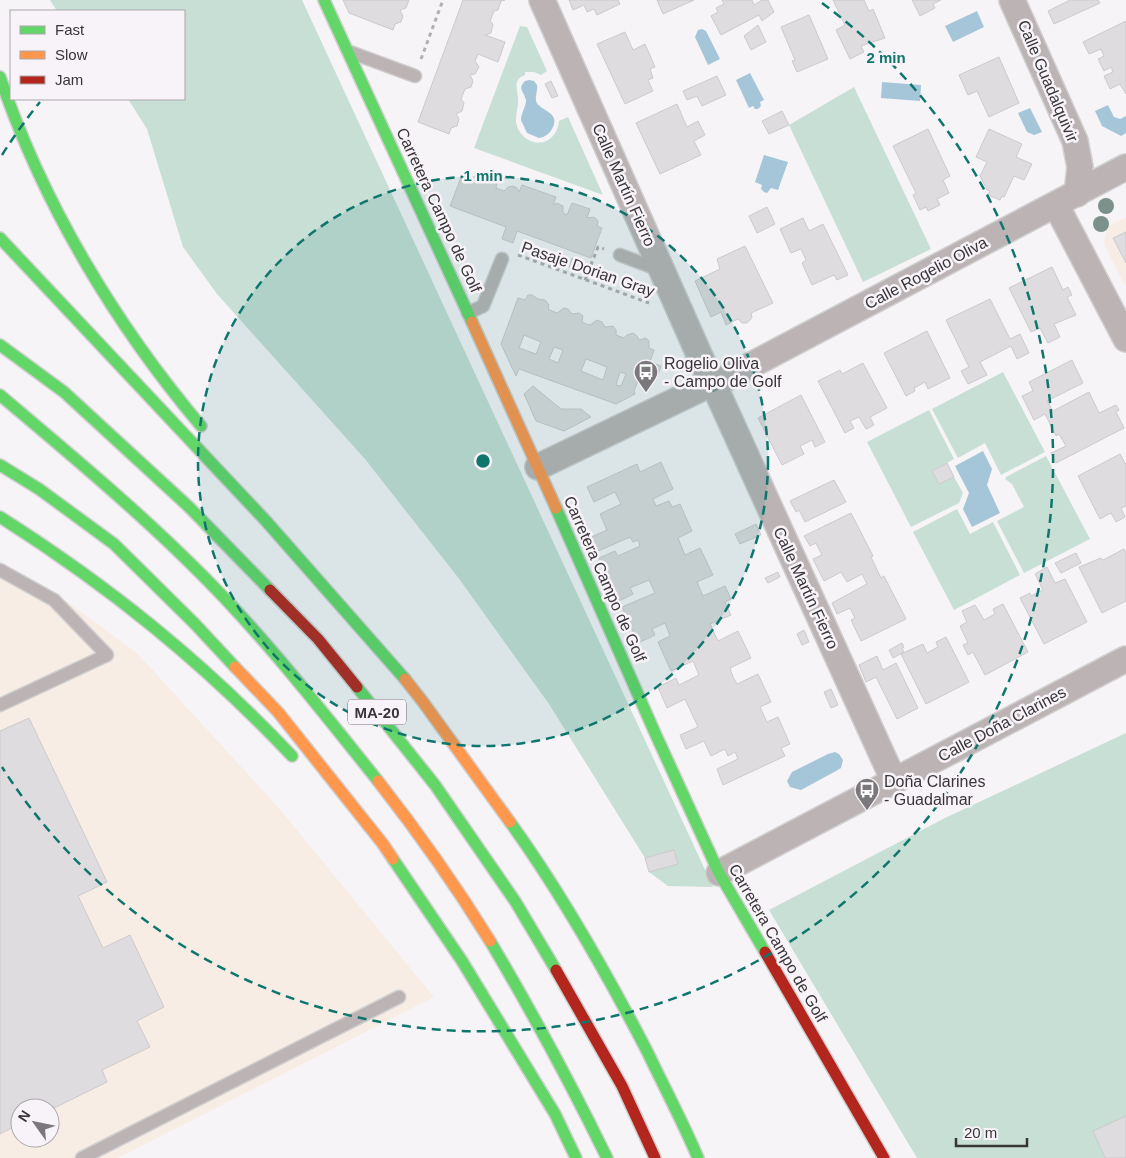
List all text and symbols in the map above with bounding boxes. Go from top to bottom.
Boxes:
legend [10,10,185,100]
street label: Calle Guadalquivir [1015,18,1082,145]
text: Fast [55,21,85,38]
text: Slow [55,46,88,63]
text: 2 min [866,49,906,66]
text: Jam [55,71,83,88]
street label: Calle Martín Fierro [589,121,659,249]
street label: Carretera Campo de Golf [393,125,485,295]
text: 1 min [463,167,503,184]
street label: Calle Rogelio Oliva [862,234,990,312]
street label: Pasaje Dorian Gray [519,238,657,300]
place label: Rogelio Oliva - Campo de Golf [664,355,782,390]
bus stop icon: Rogelio Oliva - Campo de Golf [633,359,659,393]
centre of rings [474,452,492,470]
street label: Carretera Campo de Golf [561,493,650,665]
street label: Calle Martín Fierro [770,524,842,652]
street label: Calle Doña Clarines [935,683,1069,765]
road number: MA-20 [348,700,406,724]
place label: Doña Clarines - Guadalmar [884,773,985,808]
bus stop icon: Doña Clarines - Guadalmar [854,777,880,811]
street label: Carretera Campo de Golf [726,861,831,1026]
north arrow [10,1098,60,1148]
text: N [15,1107,34,1125]
scale bar [956,1116,1027,1148]
text: 20 m [964,1124,997,1141]

